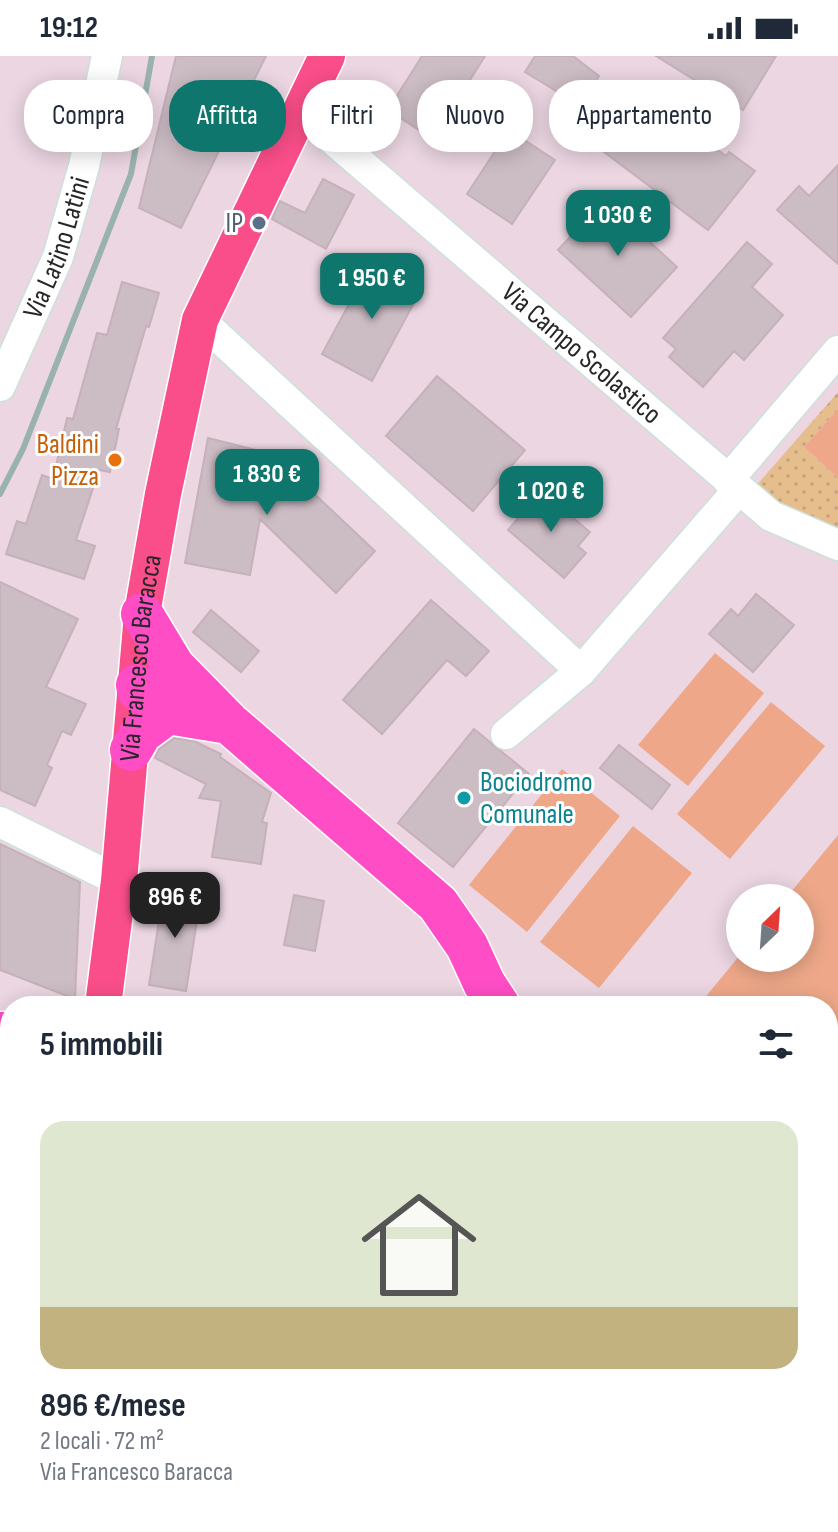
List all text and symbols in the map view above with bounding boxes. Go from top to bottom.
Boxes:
text: 19:12 [40,10,98,46]
chip: Compra [24,80,153,152]
chip: Affitta [169,80,286,152]
chip: Filtri [302,80,401,152]
chip: Nuovo [417,80,533,152]
chip: Appartamento [549,80,740,152]
street label: Via Latino Latini [16,173,97,324]
pin: 1 030 € [544,190,692,258]
text: 1 030 € [584,200,652,231]
place label: IP [226,207,243,240]
marker: IP [250,214,268,232]
pin: 1 950 € [298,253,446,321]
text: 1 950 € [338,263,406,294]
street label: Via Campo Scolastico [495,276,668,431]
place label: Baldini Pizza [36,428,99,493]
pin: 1 830 € [193,449,341,517]
marker: Baldini Pizza [106,451,124,469]
text: 1 830 € [233,459,301,490]
pin: 1 020 € [477,466,625,534]
text: 1 020 € [517,476,585,507]
street label: Via Francesco Baracca [113,552,169,763]
place label: Bociodromo Comunale [480,766,593,831]
marker: Bociodromo Comunale [455,789,473,807]
pin: 896 € [119,872,231,940]
text: 896 € [148,882,202,913]
north arrow [726,884,814,972]
map controls [726,884,814,972]
icon: filters [754,1022,798,1066]
text: 5 immobili [40,1024,163,1065]
icon: home [347,1173,491,1317]
text: 896 €/mese [40,1385,186,1426]
text: 2 locali · 72 m² [40,1426,164,1457]
text: Via Francesco Baracca [40,1457,233,1488]

